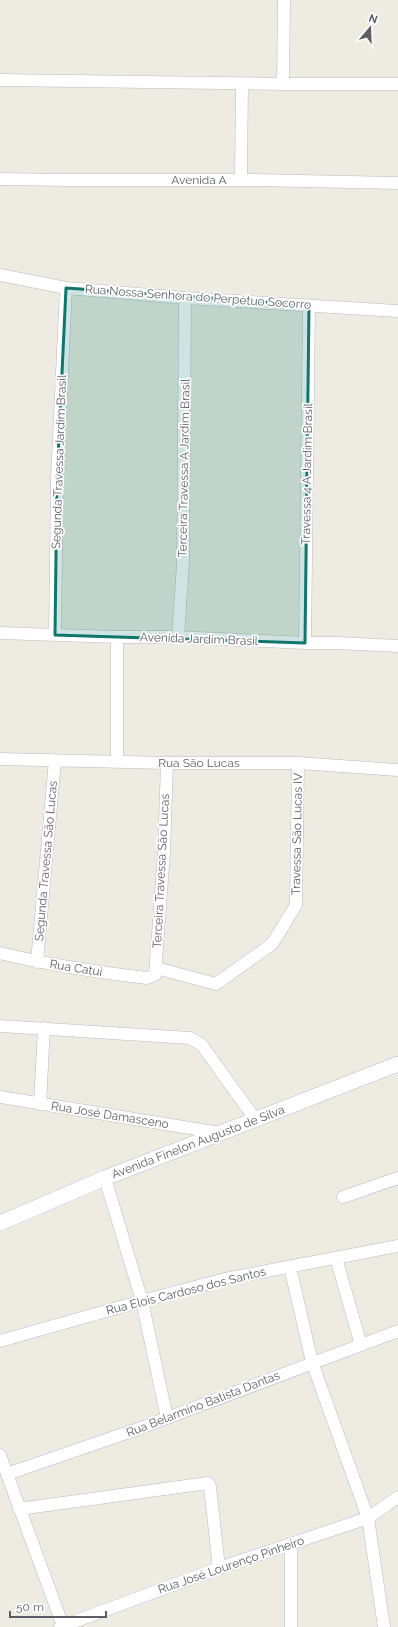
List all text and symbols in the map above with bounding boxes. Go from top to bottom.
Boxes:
north arrow [350,8,390,48]
text: N [367,12,379,27]
street label: Avenida A [171,173,227,187]
street label: Rua Nossa Senhora do Perpétuo Socorro [84,282,312,312]
street label: Segunda Travessa Jardim Brasil [49,374,69,549]
street label: Terceira Travessa A Jardim Brasil [175,378,193,558]
street label: Travessa 4 A Jardim Brasil [299,402,315,545]
street label: Avenida Jardim Brasil [140,630,259,648]
street label: Rua São Lucas [158,756,240,770]
street label: Travessa São Lucas IV [289,773,305,895]
street label: Segunda Travessa São Lucas [32,780,60,942]
street label: Terceira Travessa São Lucas [150,793,172,949]
street label: Rua Catui [49,957,103,979]
street label: Rua José Damasceno [50,1099,170,1131]
street label: Avenida Finelon Augusto de Silva [109,1102,287,1182]
street label: Rua Elois Cardoso dos Santos [105,1264,268,1318]
street label: Rua Belarmino Batista Dantas [124,1368,282,1440]
street label: Rua José Lourenço Pinheiro [156,1533,306,1597]
scale bar [10,1593,106,1619]
text: 50 m [16,1600,44,1614]

